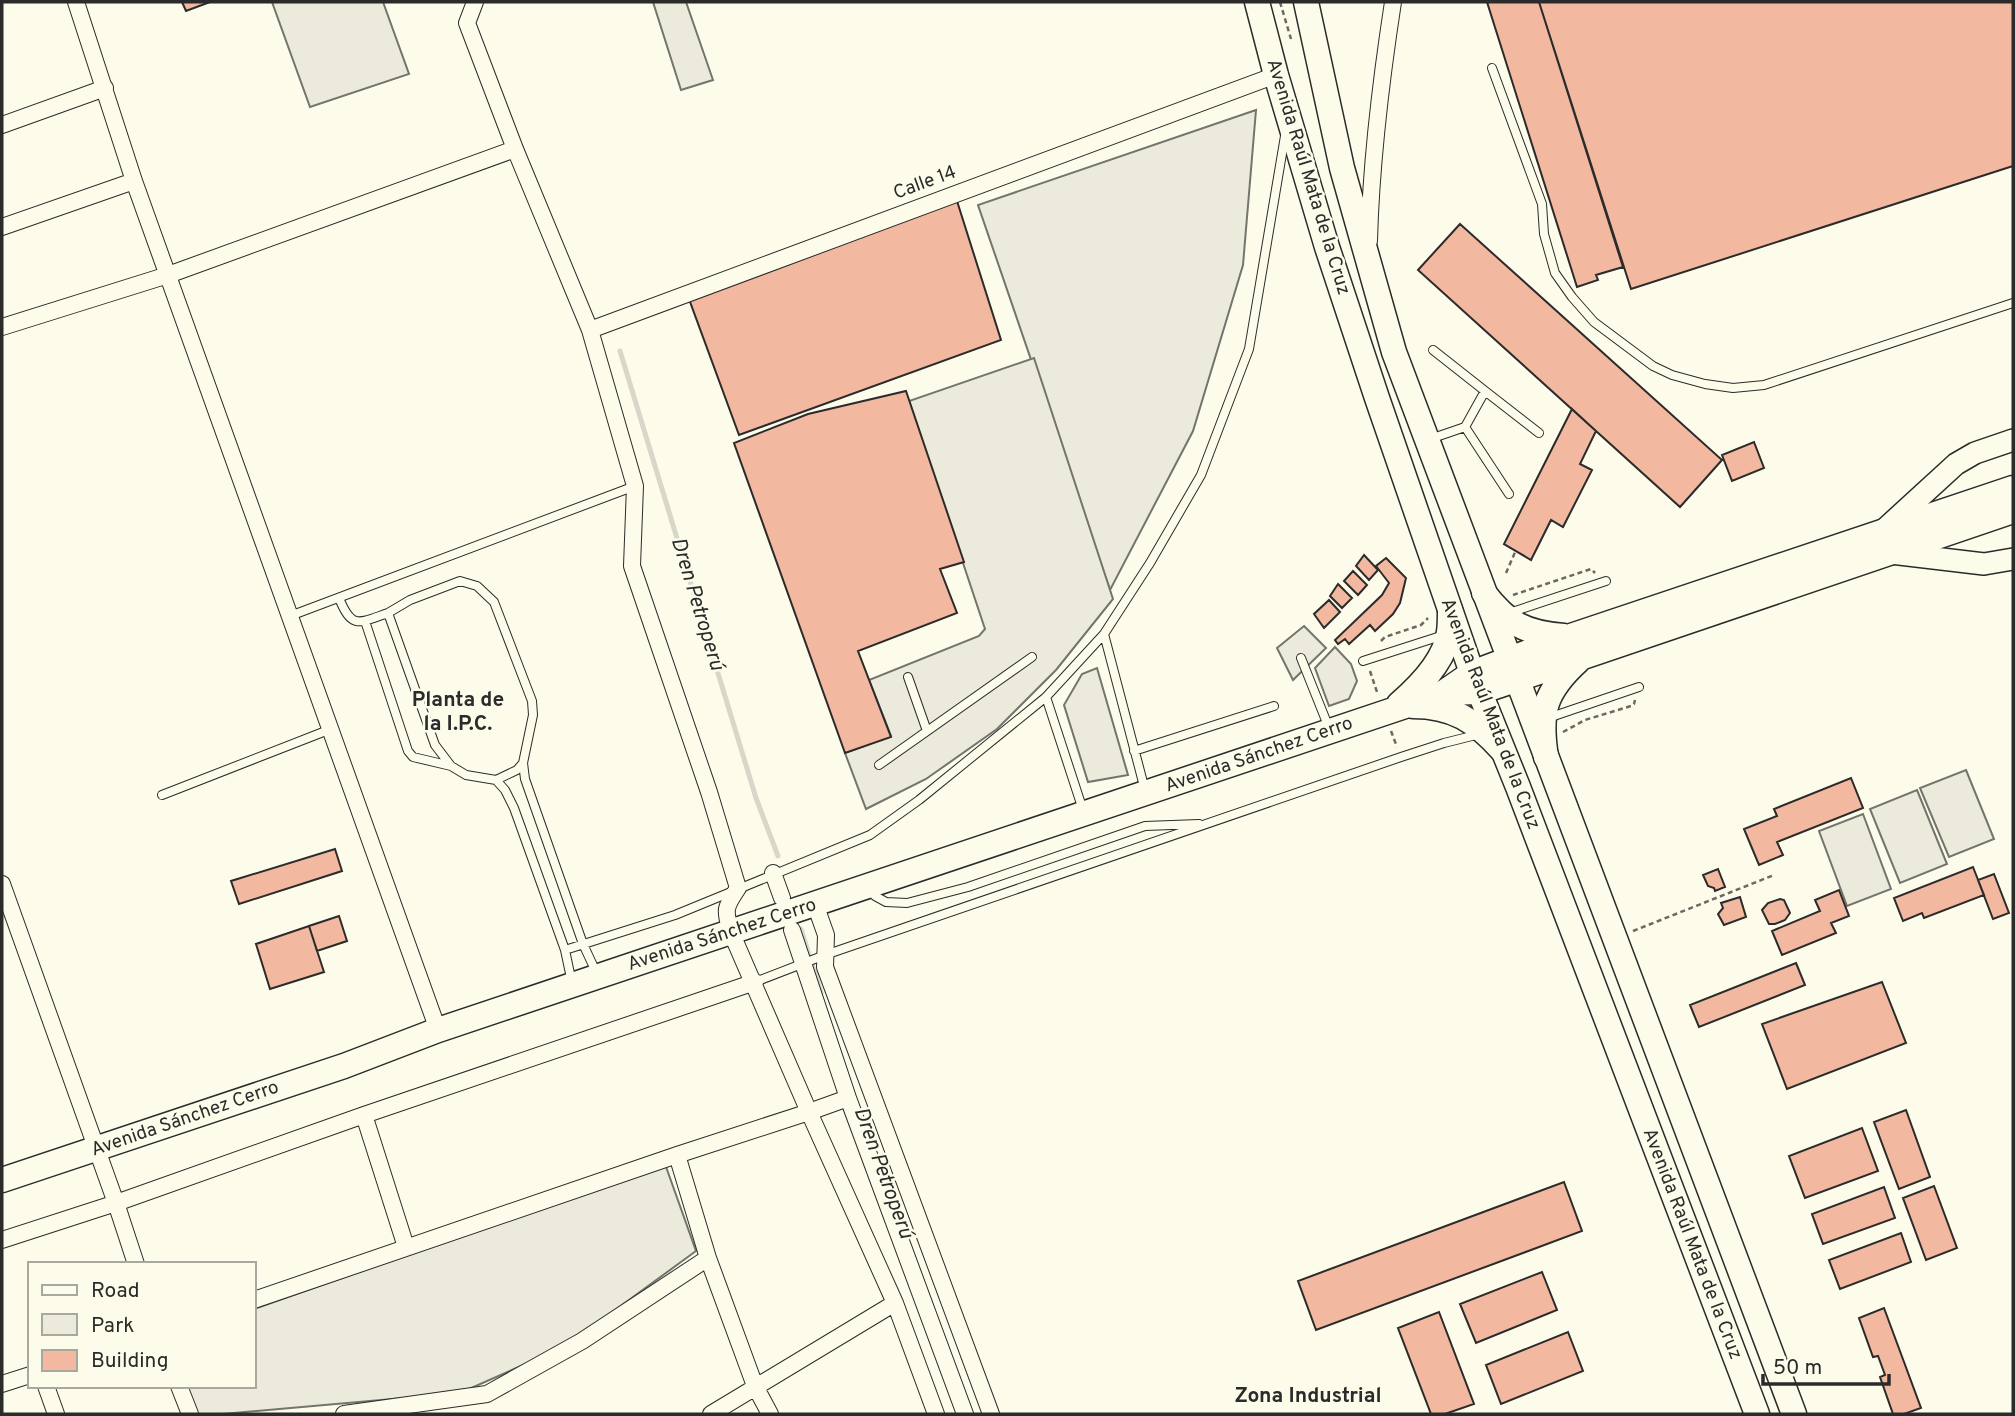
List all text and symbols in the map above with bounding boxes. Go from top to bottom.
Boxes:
street label: Avenida Raúl Mata de la Cruz [1261,56,1355,298]
street label: Calle 14 [890,161,960,205]
water label: Dren Petroperú [664,534,731,675]
street label: Avenida Raúl Mata de la Cruz [1435,595,1545,833]
district label: Planta de la I.P.C. [412,687,504,738]
street label: Avenida Sánchez Cerro [1162,712,1356,798]
street label: Avenida Sánchez Cerro [625,893,819,977]
street label: Avenida Sánchez Cerro [88,1076,282,1162]
water label: Dren Petroperú [847,1104,920,1244]
street label: Avenida Raúl Mata de la Cruz [1637,1125,1747,1363]
legend [28,1262,256,1388]
text: Road [91,1278,140,1305]
text: Park [91,1313,134,1340]
scale bar [1763,1342,1889,1386]
text: Building [91,1348,169,1375]
text: 50 m [1773,1355,1822,1382]
district label: Zona Industrial [1234,1383,1382,1410]

